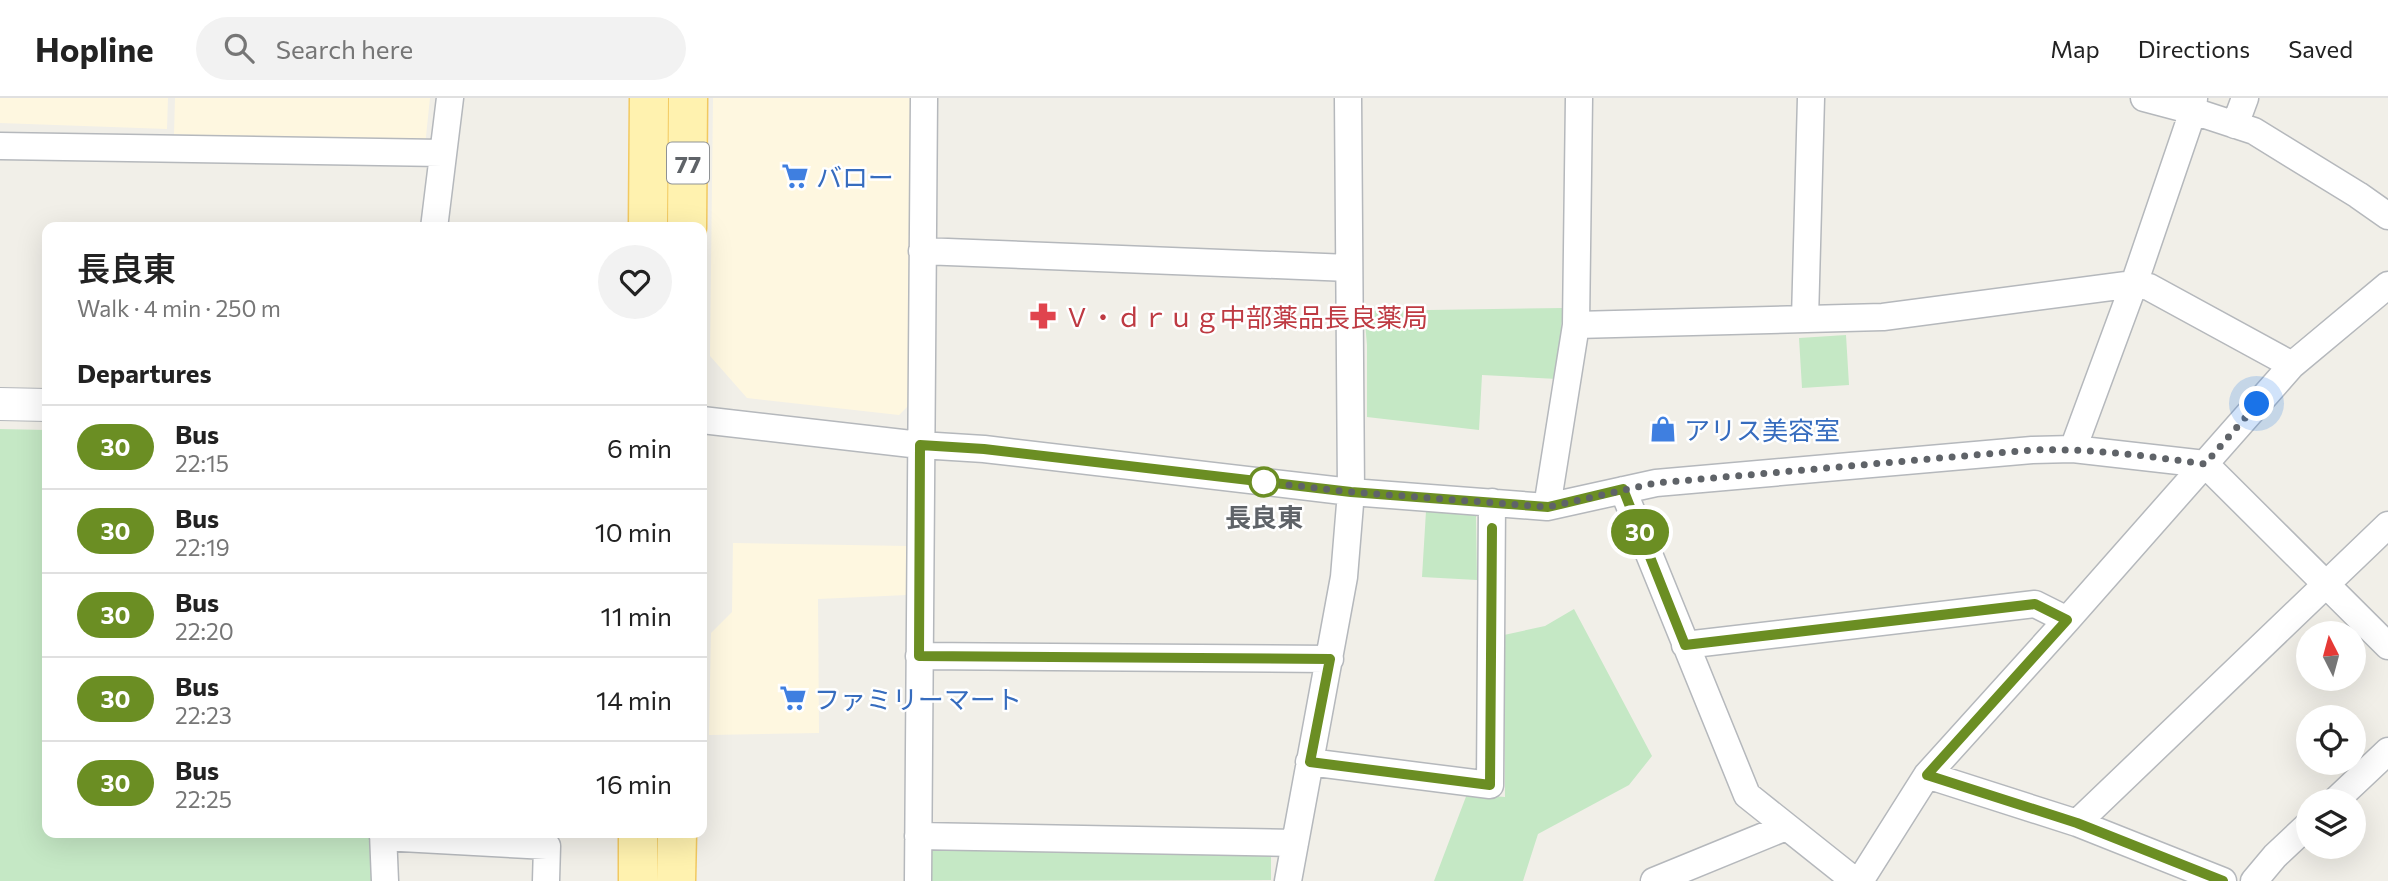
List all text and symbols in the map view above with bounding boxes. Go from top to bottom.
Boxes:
search box [196,17,686,80]
text: Hopline [35,28,154,69]
icon: search [220,29,258,67]
text: Search here [276,33,413,64]
text: Map [2050,34,2100,63]
text: Directions [2138,34,2250,63]
text: Saved [2288,34,2353,63]
road number: 77 [667,142,709,184]
supermarket icon: バロー [780,161,810,191]
place label: バロー [816,161,894,192]
button: heart [598,245,672,319]
text: 長良東 [77,247,176,288]
text: Walk · 4 min · 250 m [77,294,281,322]
pharmacy icon: Ｖ・ｄｒｕｇ中部薬品長良薬局 [1028,301,1058,331]
place label: Ｖ・ｄｒｕｇ中部薬品長良薬局 [1064,301,1428,334]
text: Departures [77,357,212,388]
your location [2239,386,2274,421]
shop icon: アリス美容室 [1648,414,1678,444]
place label: アリス美容室 [1684,414,1840,445]
text: Bus [175,418,219,449]
text: 30 [101,432,130,461]
text: 6 min [607,432,672,463]
text: 22:15 [175,449,229,477]
marker: 長良東 [1249,467,1279,497]
place label: 長良東 [1225,501,1303,532]
text: Bus [175,502,219,533]
line badge: 30 [1608,509,1672,555]
text: 30 [101,516,130,545]
text: 10 min [595,516,672,547]
text: 30 [1625,517,1655,546]
text: 22:19 [175,533,230,561]
text: Bus [175,586,219,617]
text: 30 [101,600,130,629]
text: 11 min [601,600,672,631]
text: 22:20 [175,617,234,645]
north arrow [2296,621,2366,691]
map controls [2296,621,2366,859]
text: Bus [175,670,219,701]
supermarket icon: ファミリーマート [778,683,808,713]
place label: ファミリーマート [814,683,1022,714]
text: 30 [101,684,130,713]
text: 14 min [596,684,672,715]
text: 22:23 [175,701,232,729]
button: locate [2296,705,2366,775]
text: Bus [175,754,219,785]
text: 30 [101,768,130,797]
text: 16 min [596,768,672,799]
text: 22:25 [175,785,232,813]
button: layers [2296,789,2366,859]

